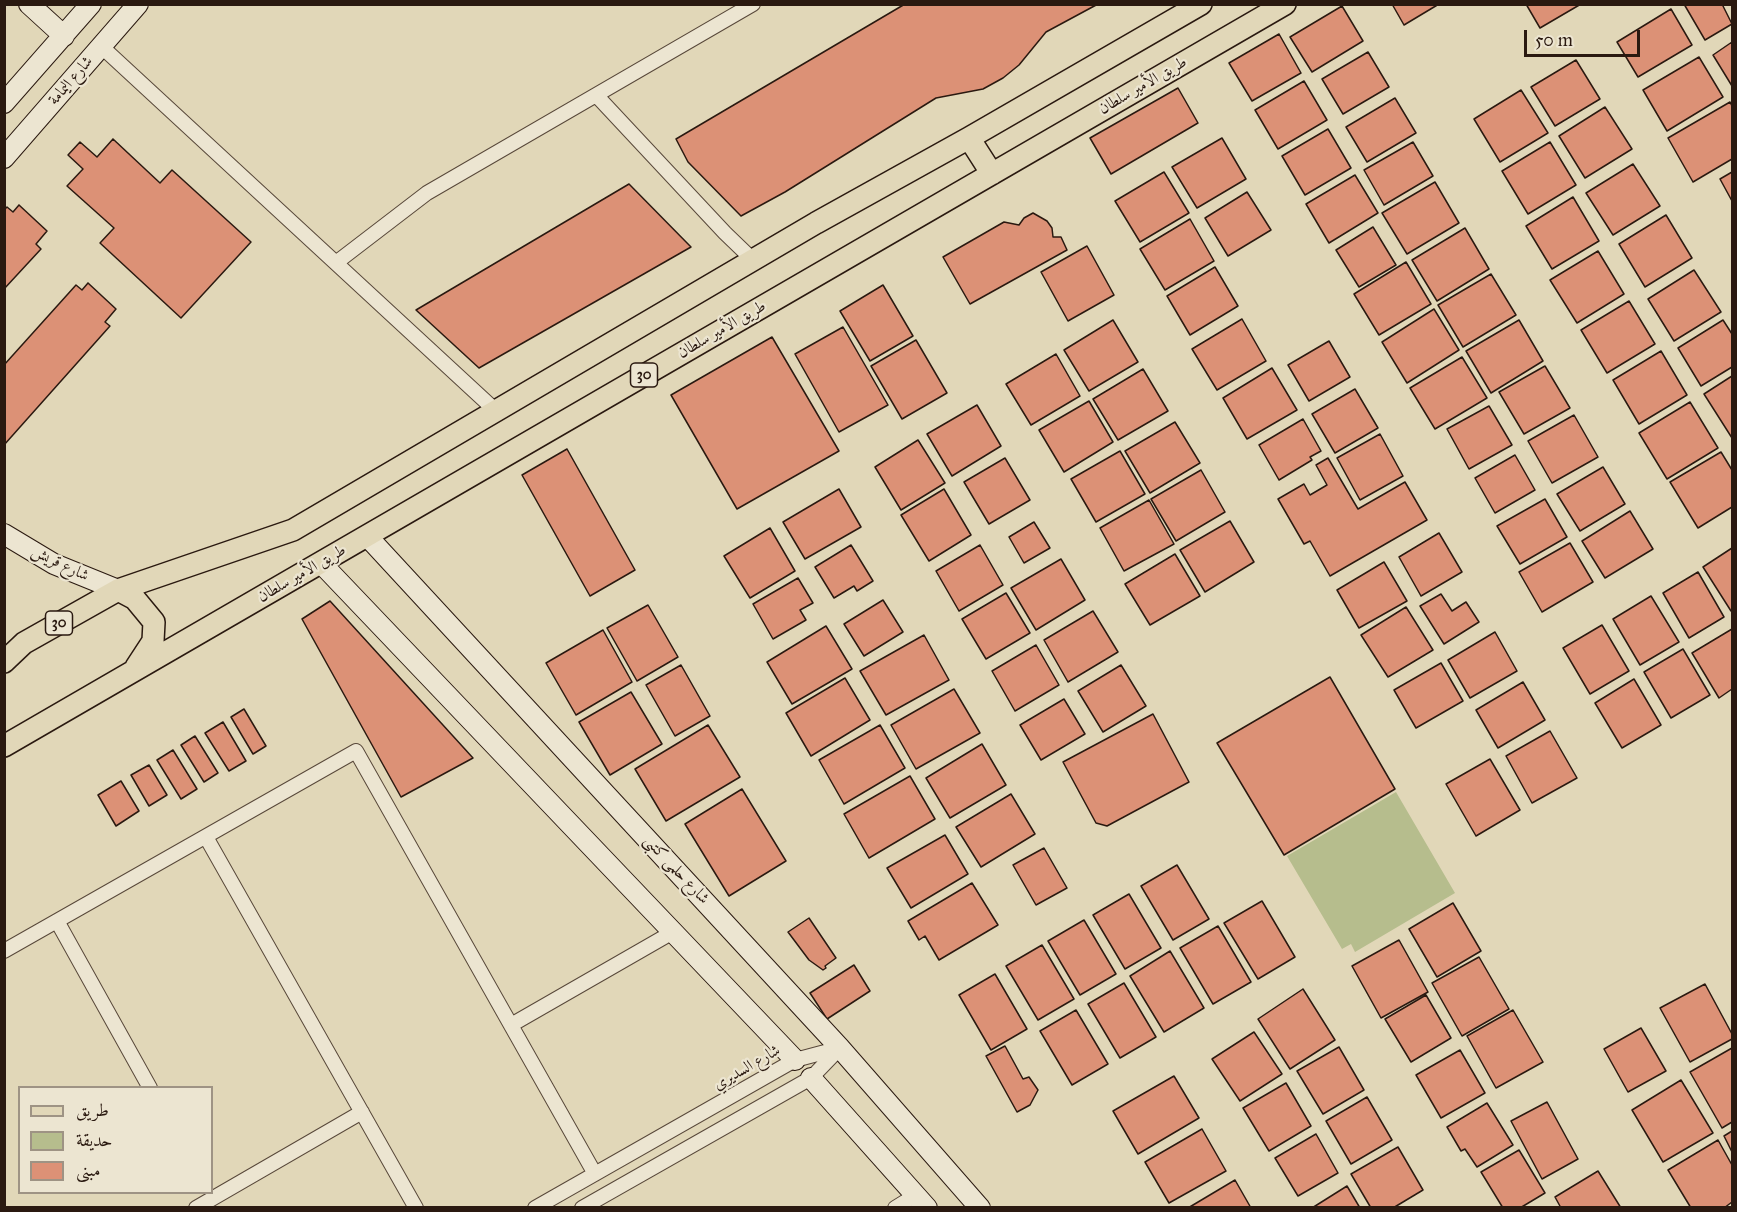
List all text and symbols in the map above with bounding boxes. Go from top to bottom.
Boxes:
scale bar [1527,18,1642,56]
text: 50 m [1535,29,1573,51]
street label: شارع اليمامة [45,53,97,109]
street label: طريق الأمير سلطان [1095,53,1191,119]
street label: طريق الأمير سلطان [674,297,770,363]
road number: 30 [630,363,658,387]
street label: طريق الأمير سلطان [254,541,350,607]
street label: شارع قريش [28,542,92,586]
road number: 30 [46,611,72,635]
street label: شارع حلمى كتبى [639,832,713,908]
street label: شارع السديري [710,1041,784,1095]
legend [18,1086,213,1194]
text: طريق [76,1099,109,1121]
text: حديقة [76,1129,112,1151]
text: مبنى [76,1159,101,1181]

